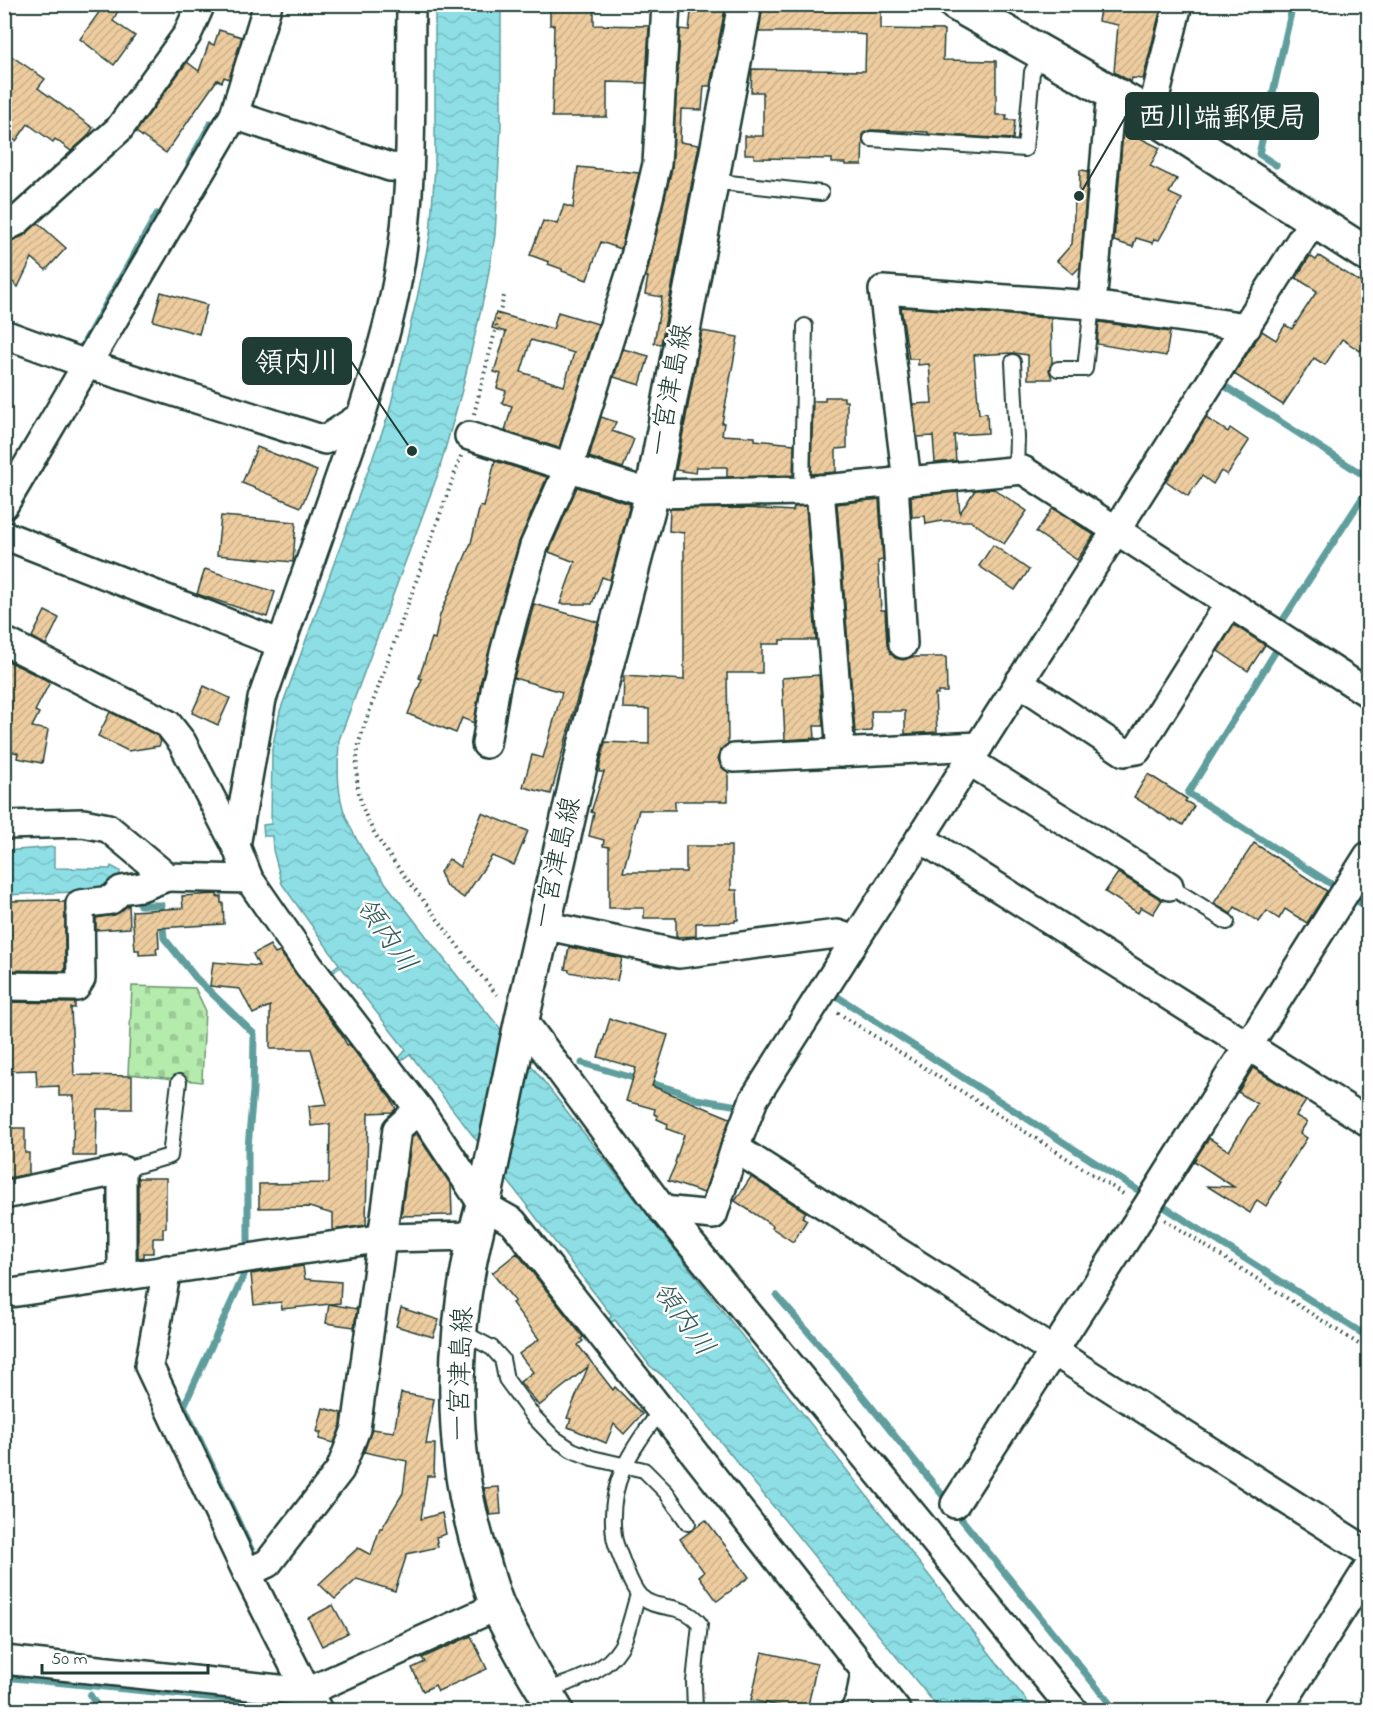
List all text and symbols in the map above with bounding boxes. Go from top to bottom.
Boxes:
callout: 西川端郵便局 [1126,93,1318,139]
text: 西川端郵便局 [1138,99,1306,140]
street label: 一宮津島線 [640,320,704,460]
callout: 領内川 [243,338,351,384]
text: 領内川 [255,344,339,385]
street label: 一宮津島線 [524,793,592,933]
water label: 領内川 [344,890,426,982]
water label: 領内川 [641,1274,723,1366]
street label: 一宮津島線 [440,1306,484,1442]
scale bar [42,1637,208,1675]
text: 50 m [51,1647,88,1673]

